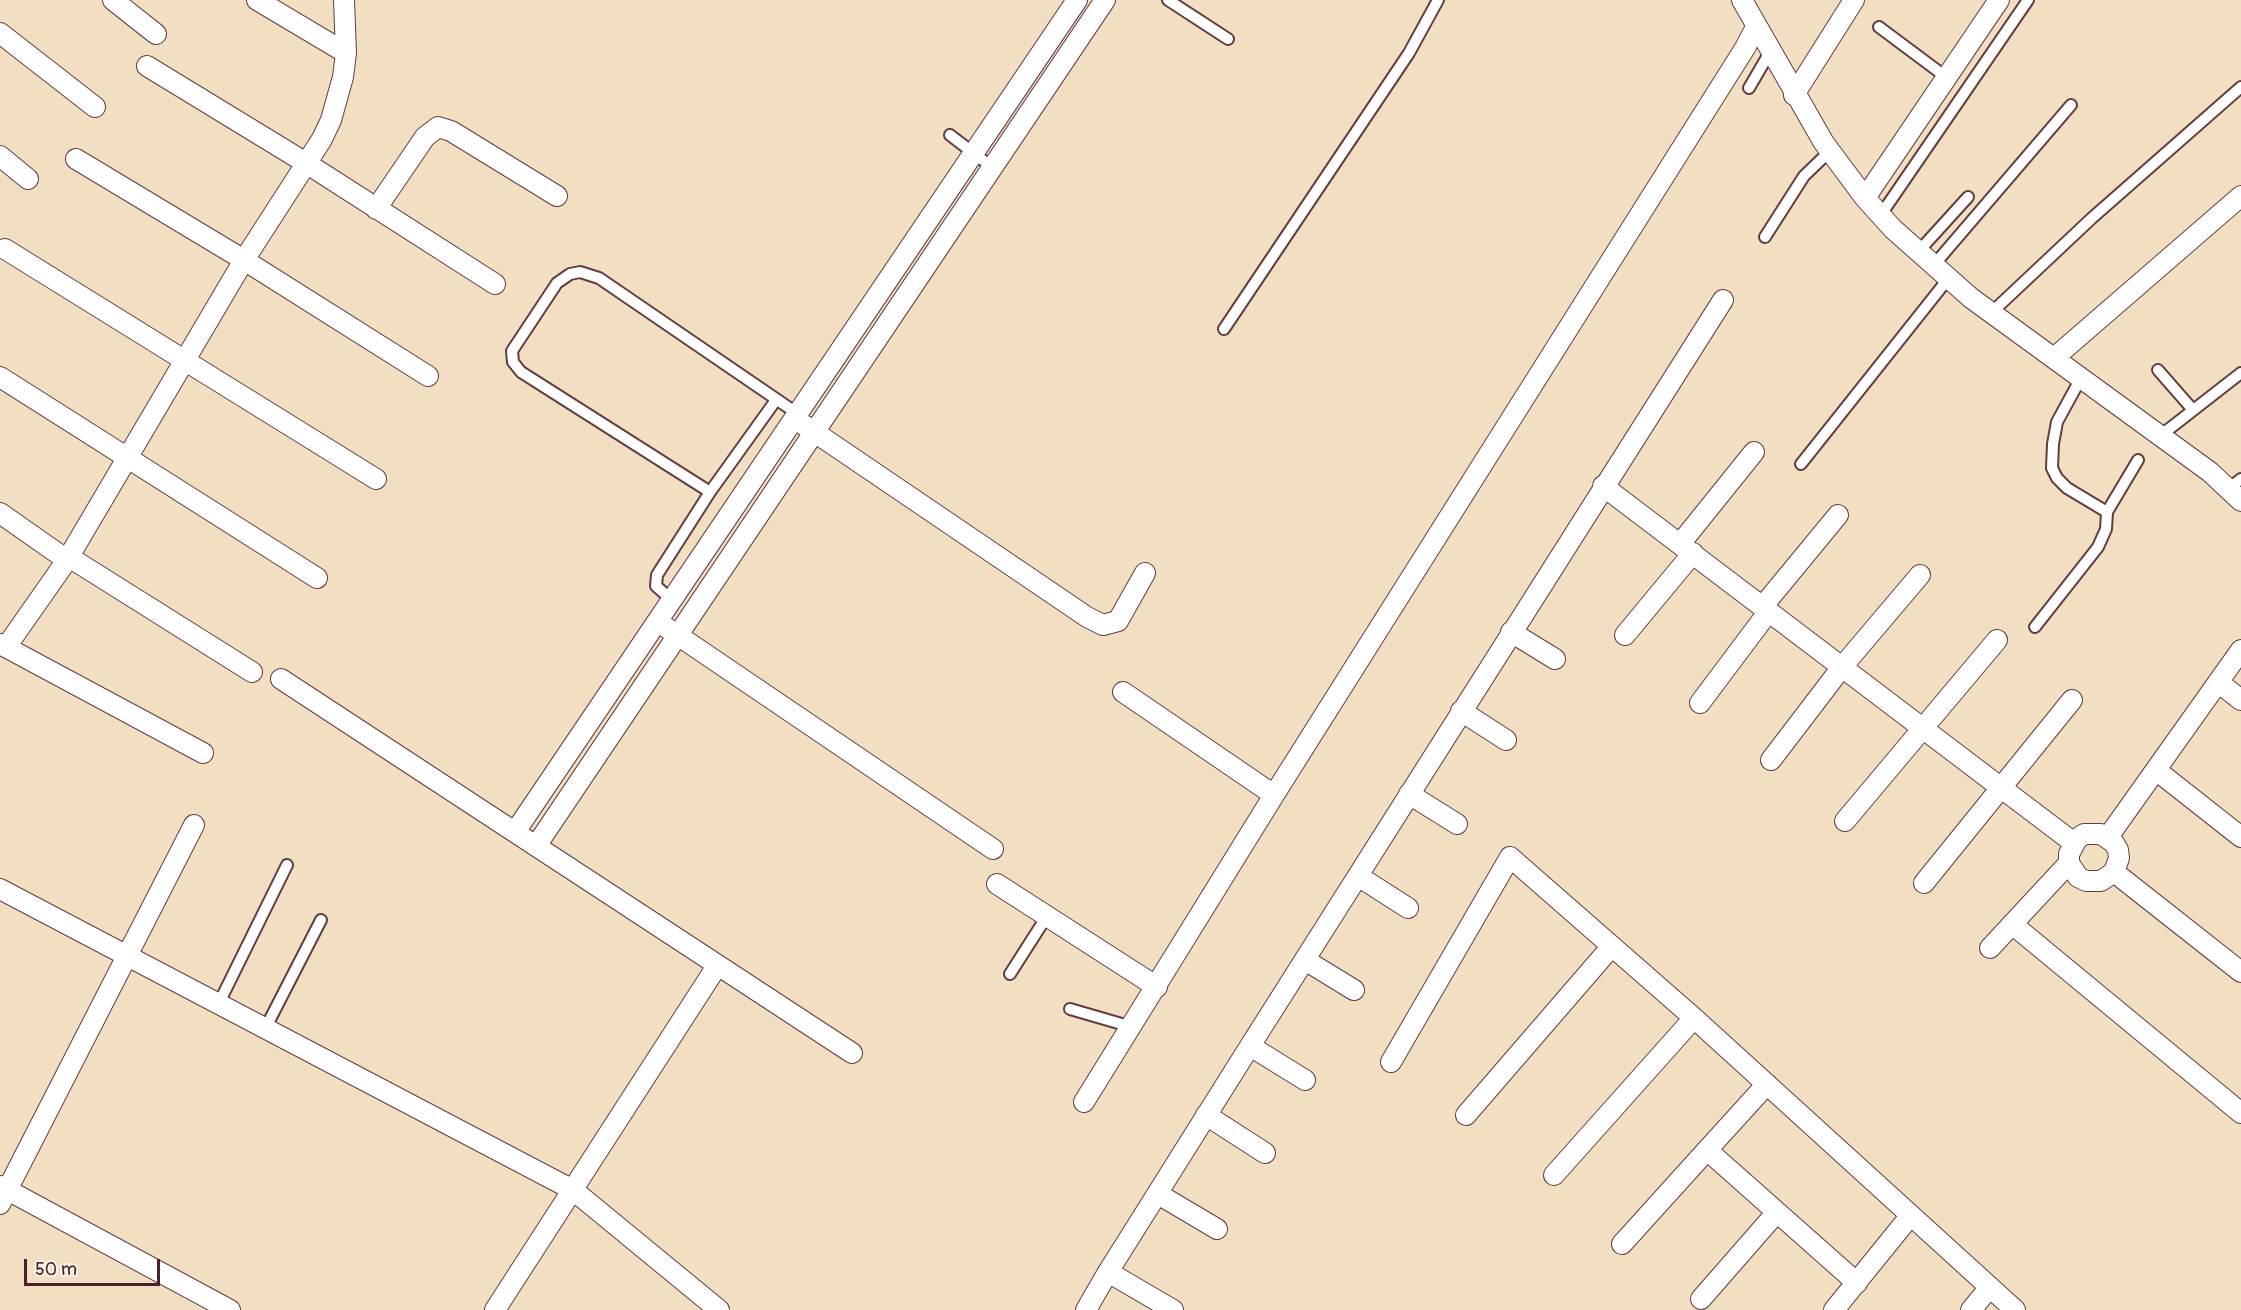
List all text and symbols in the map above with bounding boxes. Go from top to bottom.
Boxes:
scale bar [27,1247,164,1285]
text: 50 m [35,1258,77,1281]

